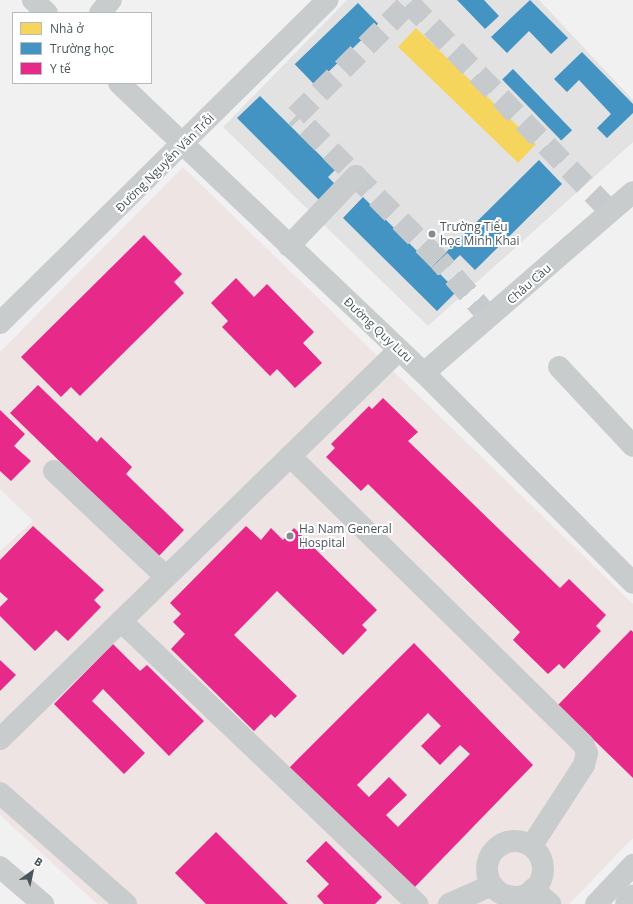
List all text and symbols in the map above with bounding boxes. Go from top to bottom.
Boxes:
legend [12,12,152,84]
text: Nhà ở [50,20,84,37]
text: Trường học [50,40,114,57]
text: Y tế [50,60,71,77]
street label: Đường Nguyễn Văn Trỗi [113,111,217,215]
place label: Trường Tiểu học Minh Khai [440,220,520,248]
marker: Trường Tiểu học Minh Khai [427,229,437,239]
street label: Châu Cầu [504,261,554,307]
street label: Đường Quy Lưu [341,295,415,365]
place label: Ha Nam General Hospital [299,522,392,550]
marker: Ha Nam General Hospital [284,530,296,542]
north arrow [12,852,52,892]
text: B [32,853,46,870]

